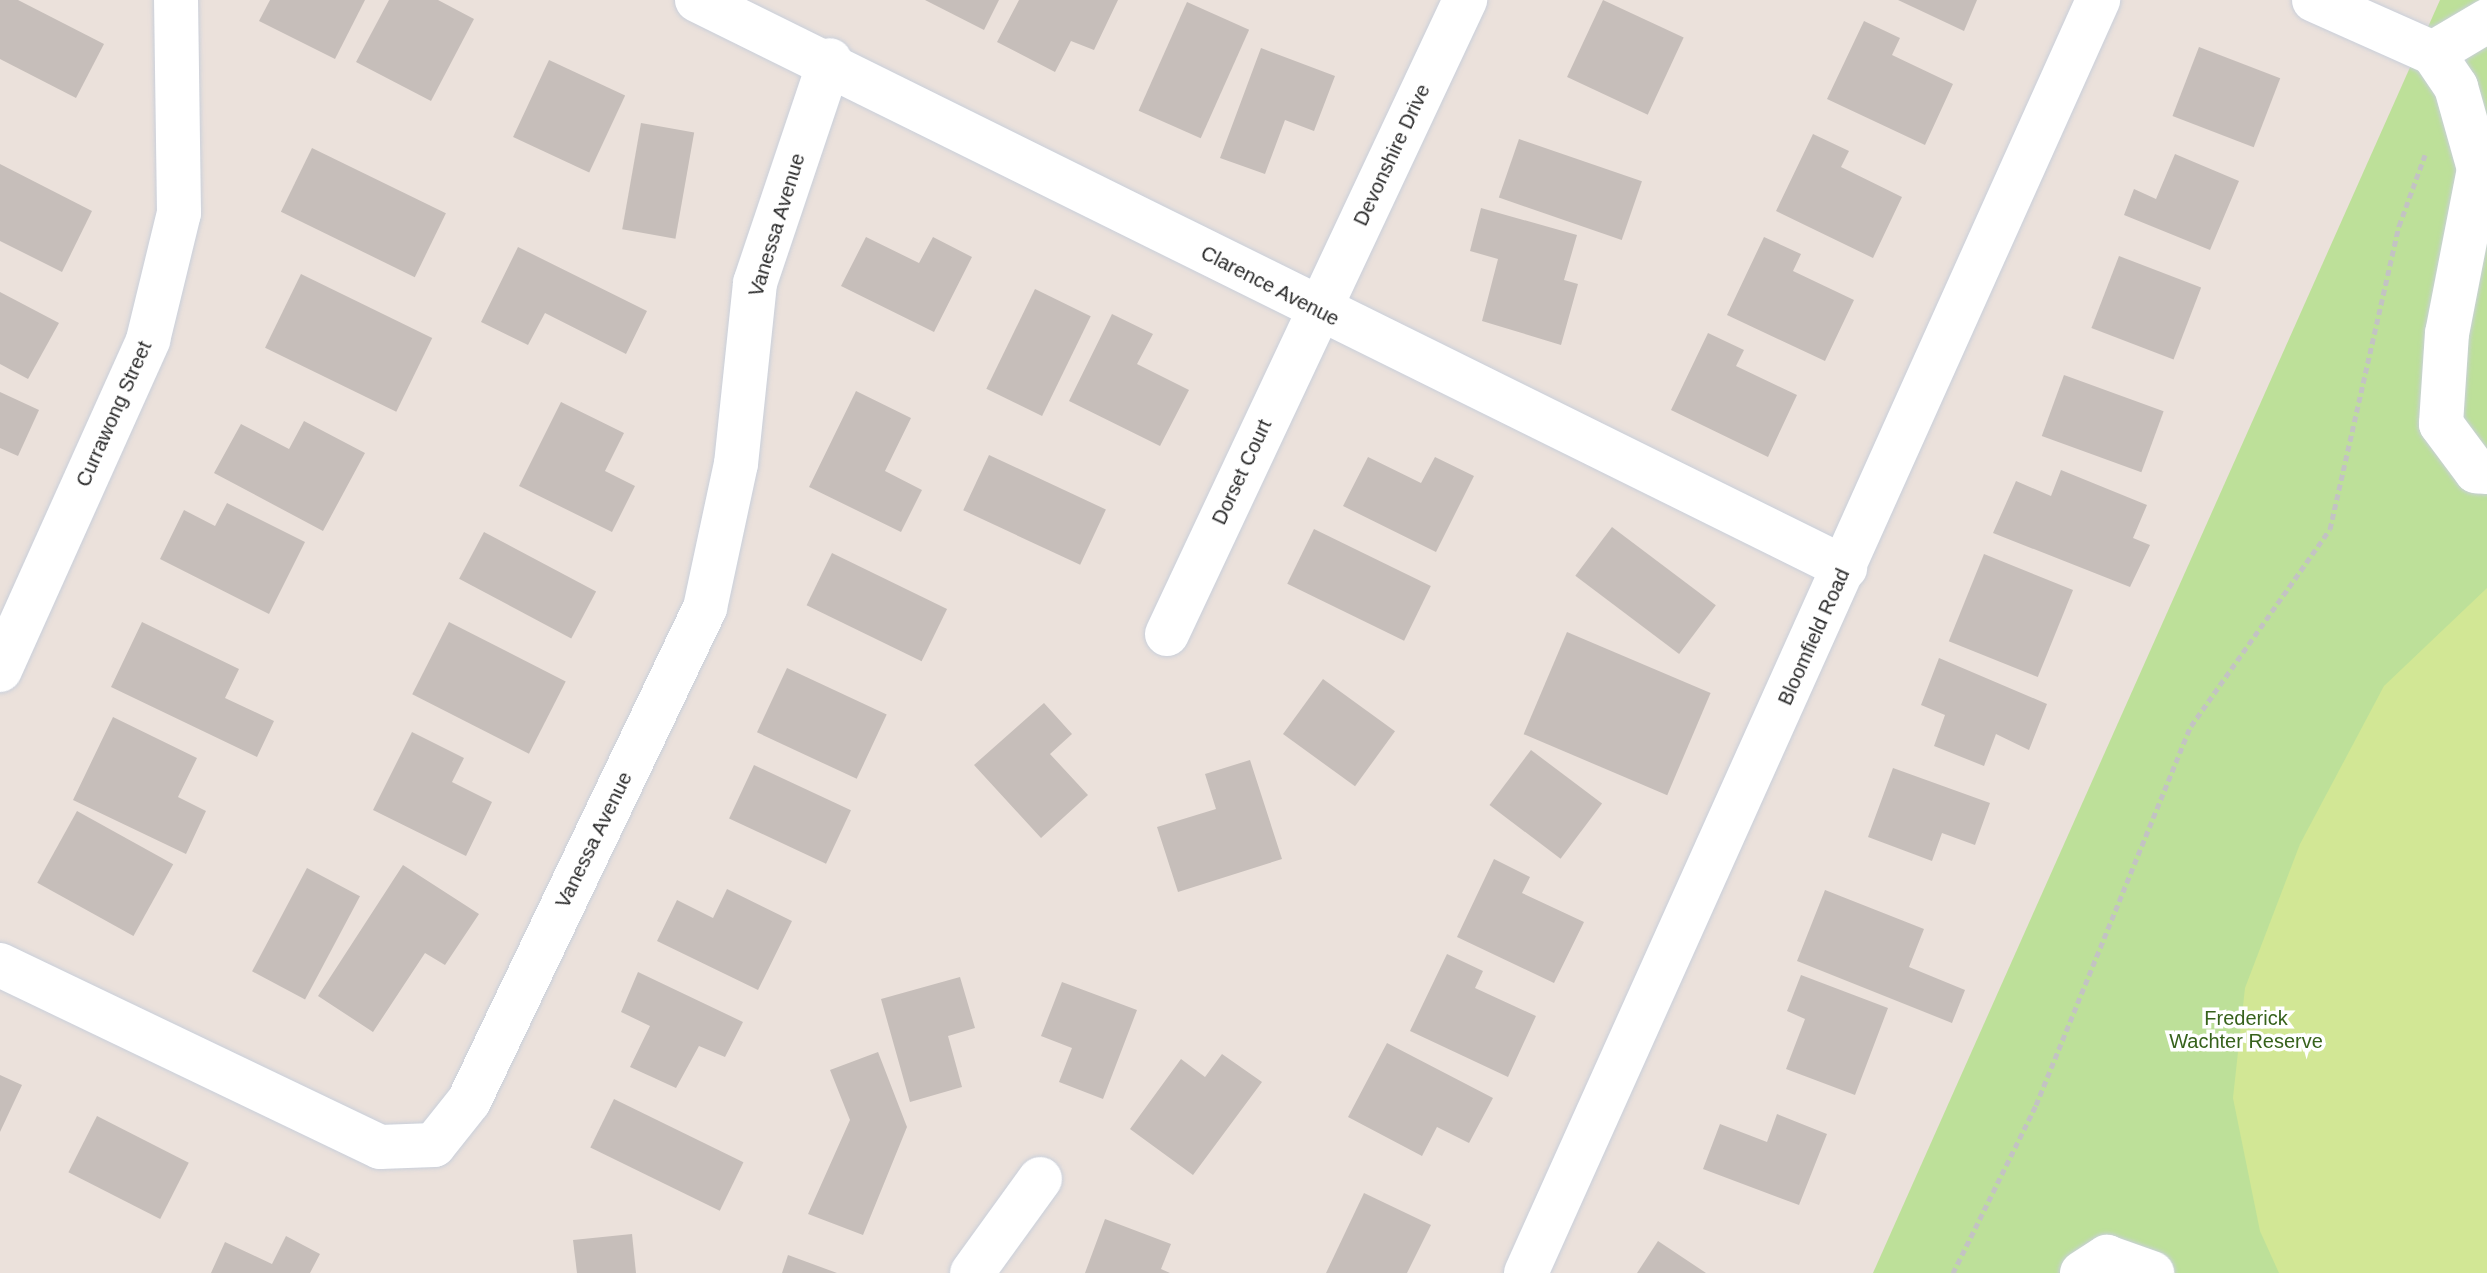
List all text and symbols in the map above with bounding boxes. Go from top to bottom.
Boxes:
street label: Devonshire Drive [1349,80,1435,230]
street label: Vanessa Avenue [744,150,810,300]
street label: Clarence Avenue [1196,241,1344,331]
street label: Currawong Street [71,338,157,490]
street label: Dorset Court [1207,416,1277,528]
street label: Bloomfield Road [1773,565,1855,709]
street label: Vanessa Avenue [550,768,638,912]
park label: Frederick Wachter Reserve [2169,1007,2323,1054]

